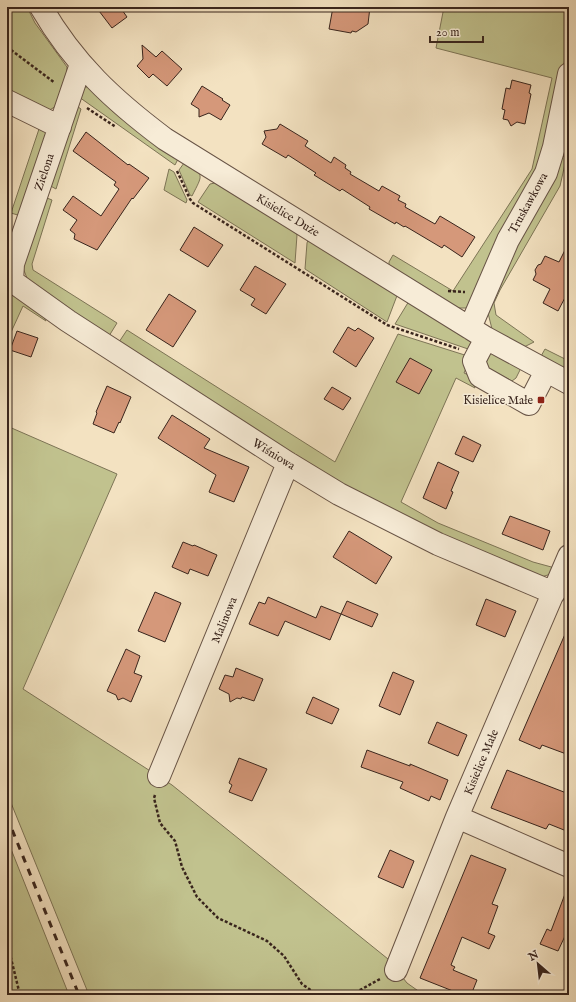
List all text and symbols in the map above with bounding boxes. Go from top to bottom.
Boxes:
scale bar [430,18,483,44]
text: 20 m [436,25,459,40]
street label: Zielona [31,151,58,193]
street label: Truskawkowa [505,169,552,236]
street label: Kisielice Duże [253,191,323,241]
place label: Kisielice Małe [463,393,533,408]
marker: Kisielice Małe [536,395,546,405]
street label: Wiśniowa [249,435,299,474]
street label: Malinowa [208,594,241,646]
street label: Kisielice Małe [461,727,502,797]
north arrow [518,944,558,984]
text: N [525,947,542,965]

